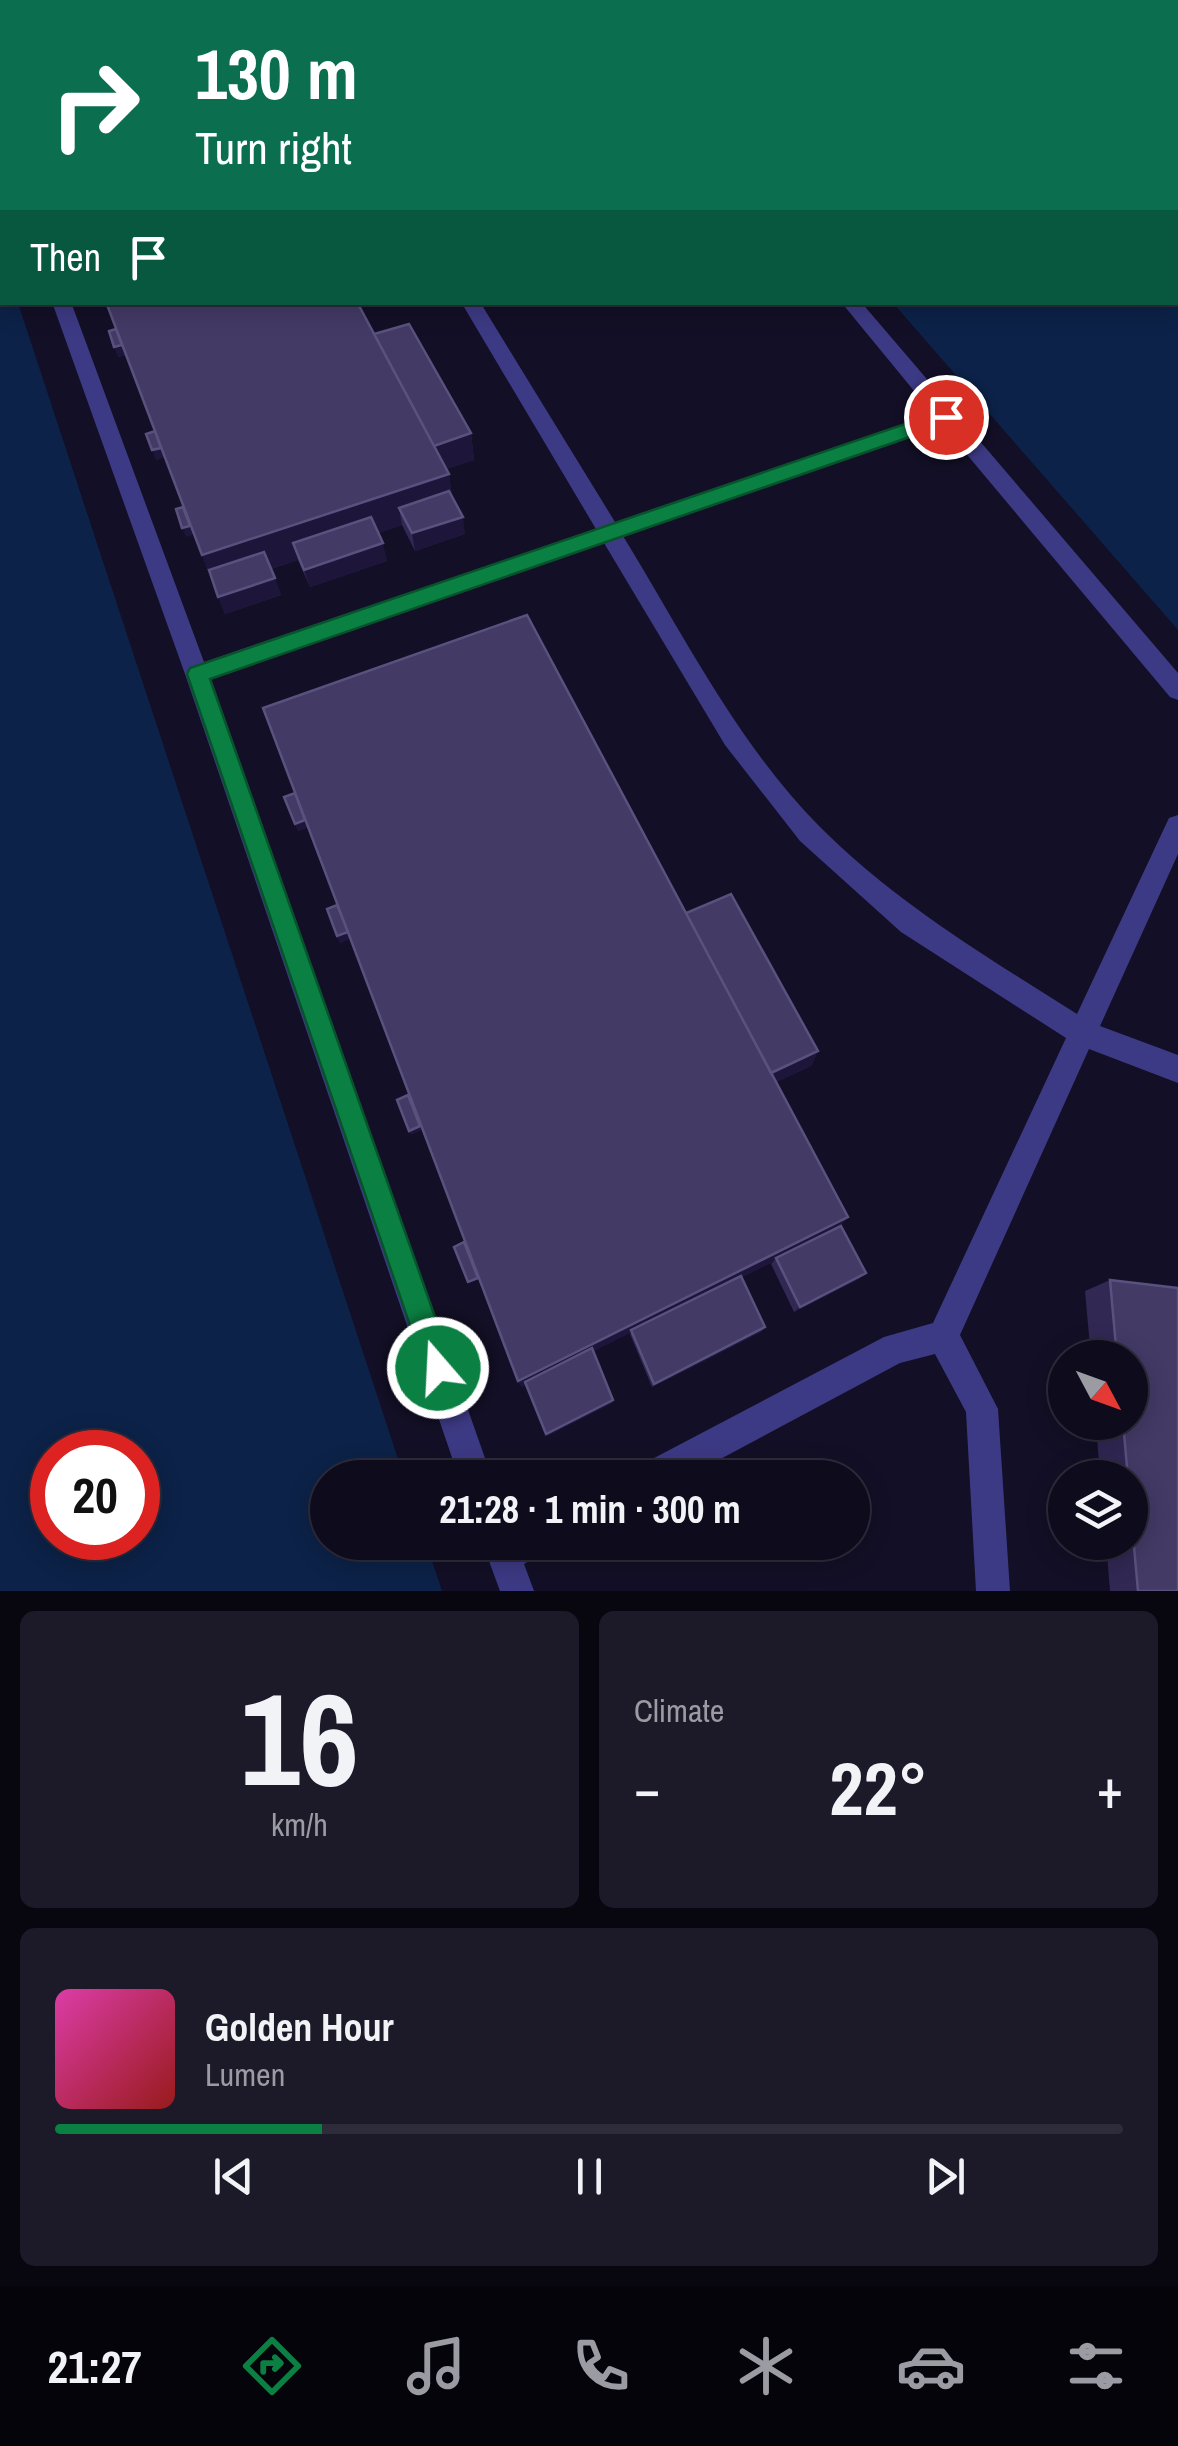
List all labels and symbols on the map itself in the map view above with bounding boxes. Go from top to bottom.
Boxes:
pin [904,375,989,460]
position arrow [386,1316,490,1420]
north arrow [1048,1340,1148,1440]
speed limit sign: 20 [30,1430,160,1560]

